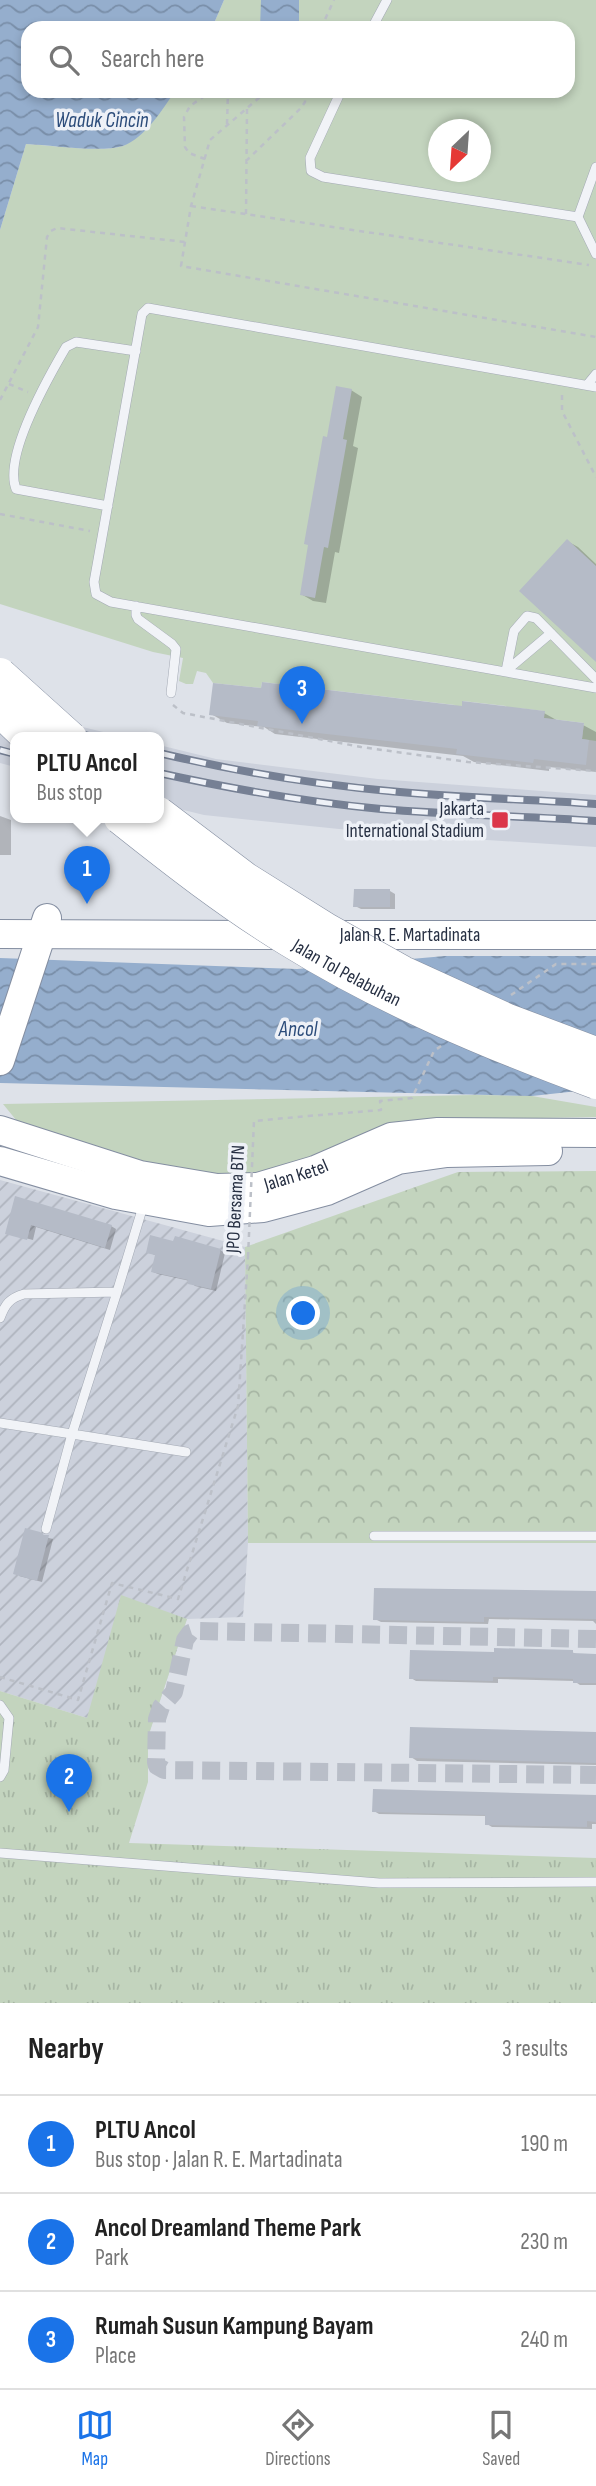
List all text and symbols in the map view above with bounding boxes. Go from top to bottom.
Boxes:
search box [21,21,575,98]
icon: search [45,41,83,79]
text: Search here [101,44,204,75]
water label: Waduk Cincin [55,108,149,133]
north arrow [428,119,491,182]
pin: 3 [279,666,325,724]
popup [10,732,164,823]
text: PLTU Ancol [37,748,137,779]
text: Bus stop [37,779,102,807]
place label: Jakarta International Stadium [346,798,484,843]
marker: Jakarta International Stadium [490,810,510,830]
pin: 1 [64,846,110,904]
street label: Jalan R. E. Martadinata [339,924,480,947]
street label: Jalan Tol Pelabuhan [287,933,405,1011]
water label: Ancol [278,1017,318,1042]
street label: JPO Bersama BTN [222,1145,250,1254]
street label: Jalan Ketel [260,1154,332,1196]
your location [286,1296,320,1330]
pin: 2 [46,1754,92,1812]
text: Nearby [28,2031,104,2067]
text: 3 results [502,2035,568,2063]
text: PLTU Ancol [95,2115,196,2146]
text: 1 [46,2130,56,2158]
text: 190 m [521,2130,568,2158]
text: Bus stop · Jalan R. E. Martadinata [95,2146,343,2174]
text: Ancol Dreamland Theme Park [95,2213,361,2244]
text: 2 [46,2228,56,2256]
text: 230 m [520,2228,568,2256]
text: Park [95,2244,129,2272]
text: Rumah Susun Kampung Bayam [95,2311,373,2342]
text: 3 [46,2326,56,2354]
text: 240 m [520,2326,568,2354]
text: Place [95,2342,136,2370]
tab: Map [76,2406,114,2471]
tab: Directions [265,2406,331,2471]
tab: Saved [482,2406,520,2471]

